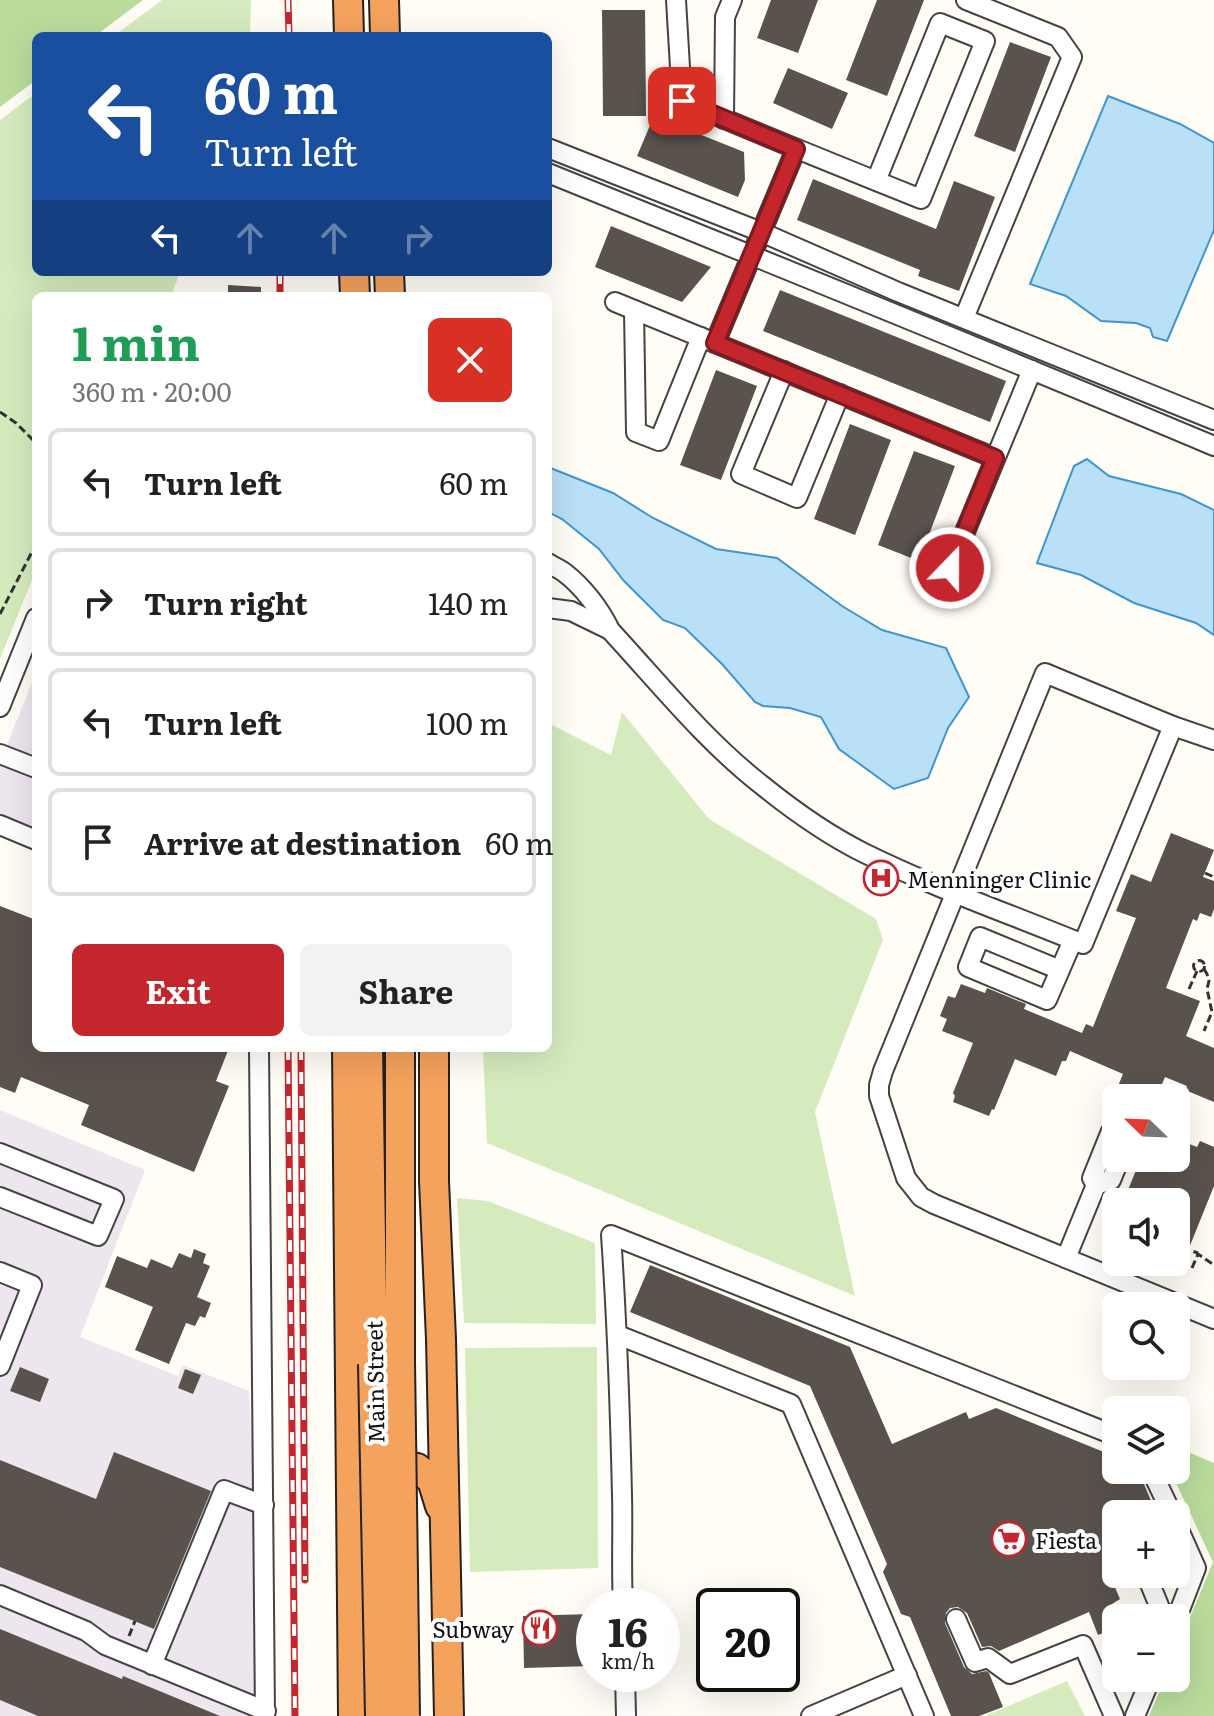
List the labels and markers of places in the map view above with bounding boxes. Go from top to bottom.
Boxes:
pin [648,67,716,135]
hospital icon: Menninger Clinic [862,859,900,897]
place label: Menninger Clinic [907,862,1091,895]
supermarket icon: Fiesta [990,1520,1028,1558]
place label: Fiesta [1035,1523,1097,1556]
restaurant icon: Subway [521,1609,559,1647]
place label: Subway [432,1612,514,1645]

